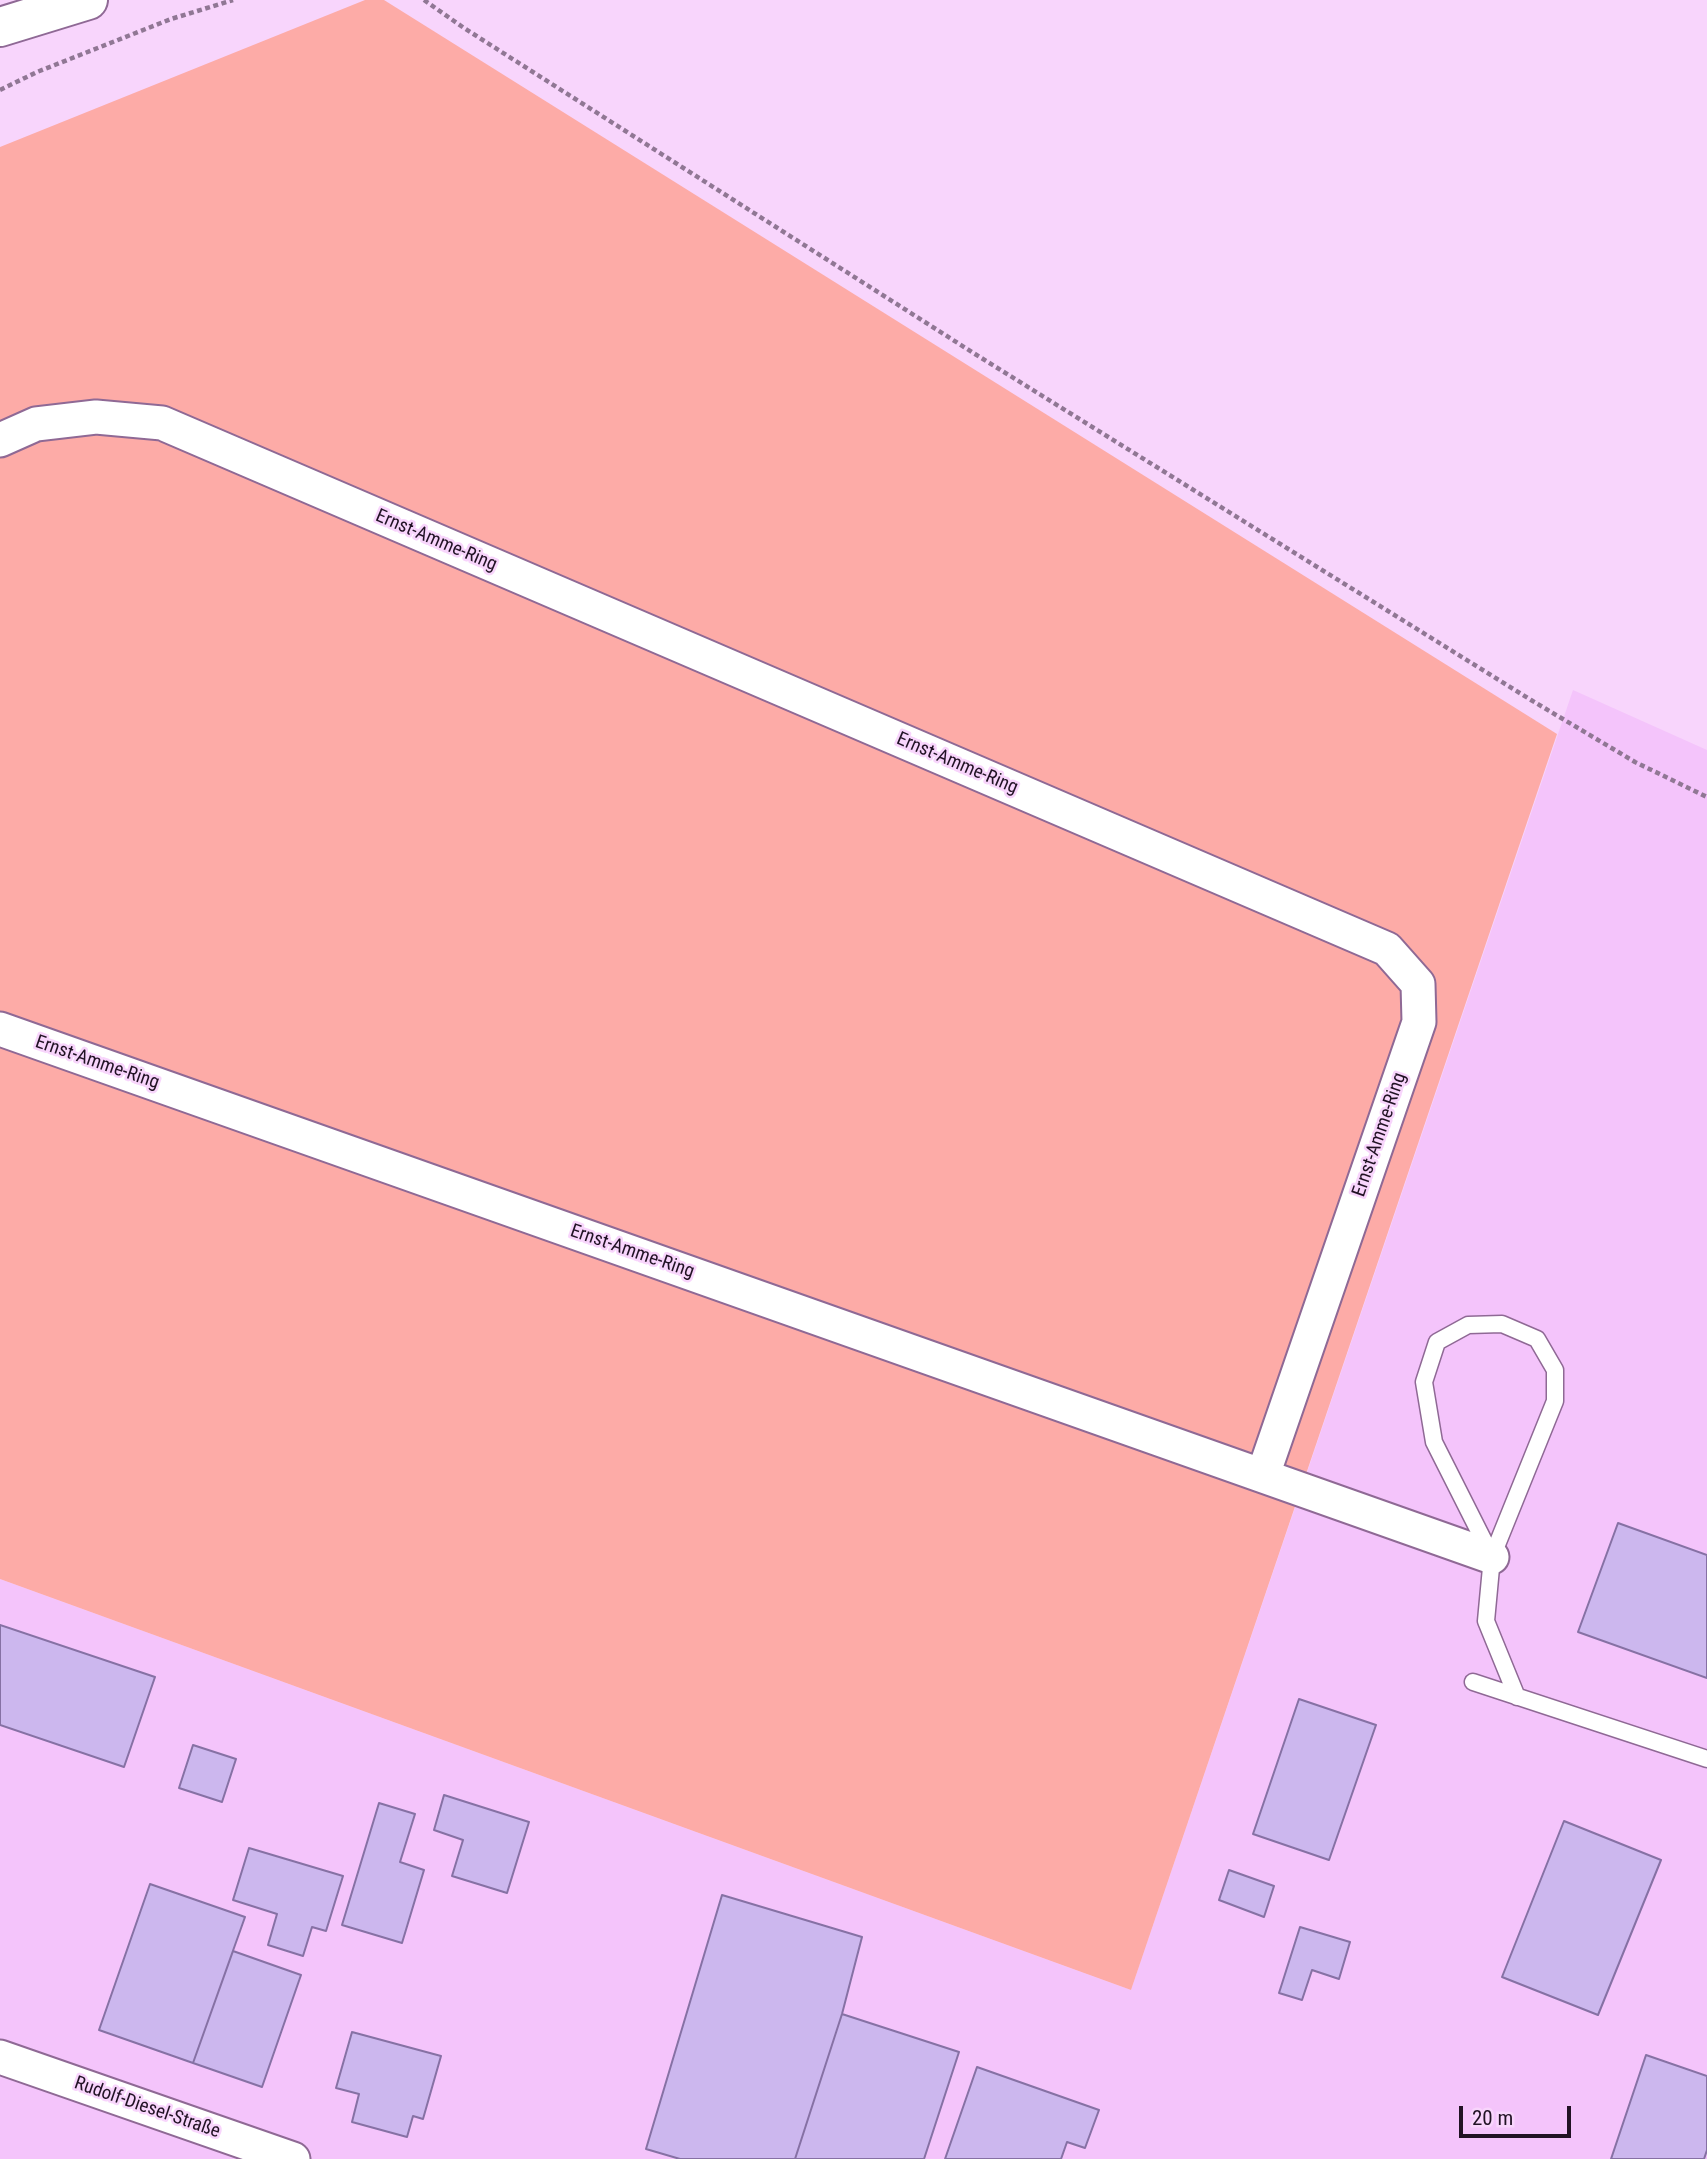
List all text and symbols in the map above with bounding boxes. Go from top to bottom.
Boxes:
street label: Ernst-Amme-Ring [372,505,500,577]
street label: Ernst-Amme-Ring [893,728,1021,800]
street label: Ernst-Amme-Ring [32,1031,162,1095]
street label: Ernst-Amme-Ring [1348,1070,1412,1200]
street label: Ernst-Amme-Ring [567,1220,697,1284]
street label: Rudolf-Diesel-Straße [71,2072,223,2144]
scale bar [1462,2092,1574,2136]
text: 20 m [1472,2106,1513,2130]

